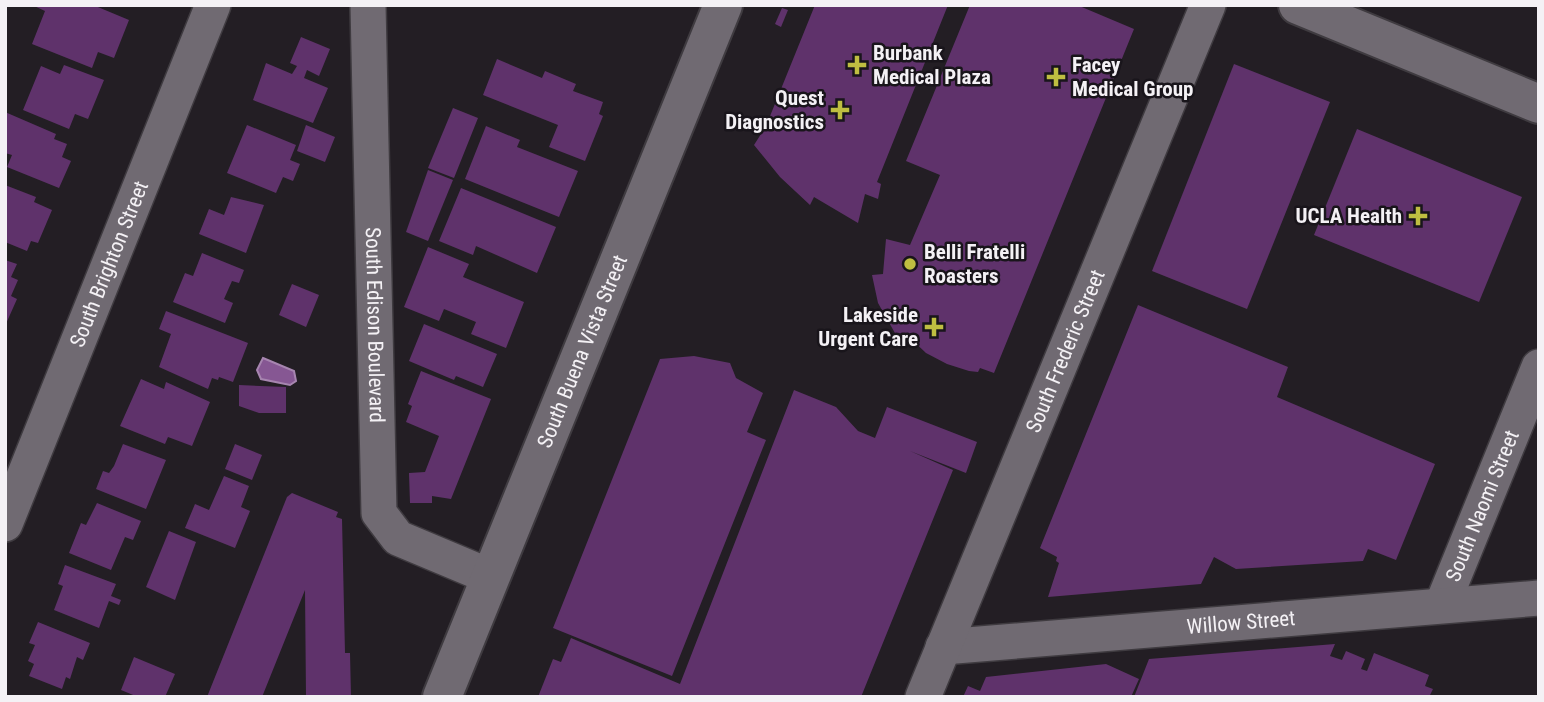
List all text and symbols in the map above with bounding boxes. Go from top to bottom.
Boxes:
place label: Burbank Medical Plaza [873,41,991,89]
place label: Facey Medical Group [1072,53,1193,101]
marker: Burbank Medical Plaza [847,55,867,75]
marker: Facey Medical Group [1046,67,1066,87]
place label: Quest Diagnostics [725,86,824,134]
marker: Quest Diagnostics [830,100,850,120]
street label: South Brighton Street [65,178,153,351]
place label: UCLA Health [1296,204,1402,228]
marker: UCLA Health [1408,206,1428,226]
street label: South Edison Boulevard [361,227,389,423]
place label: Belli Fratelli Roasters [924,240,1025,288]
street label: South Buena Vista Street [532,252,632,451]
marker: Belli Fratelli Roasters [902,256,918,272]
street label: South Frederic Street [1021,266,1110,436]
place label: Lakeside Urgent Care [818,303,918,351]
marker: Lakeside Urgent Care [924,317,944,337]
street label: South Naomi Street [1441,427,1524,585]
street label: Willow Street [1186,606,1296,639]

